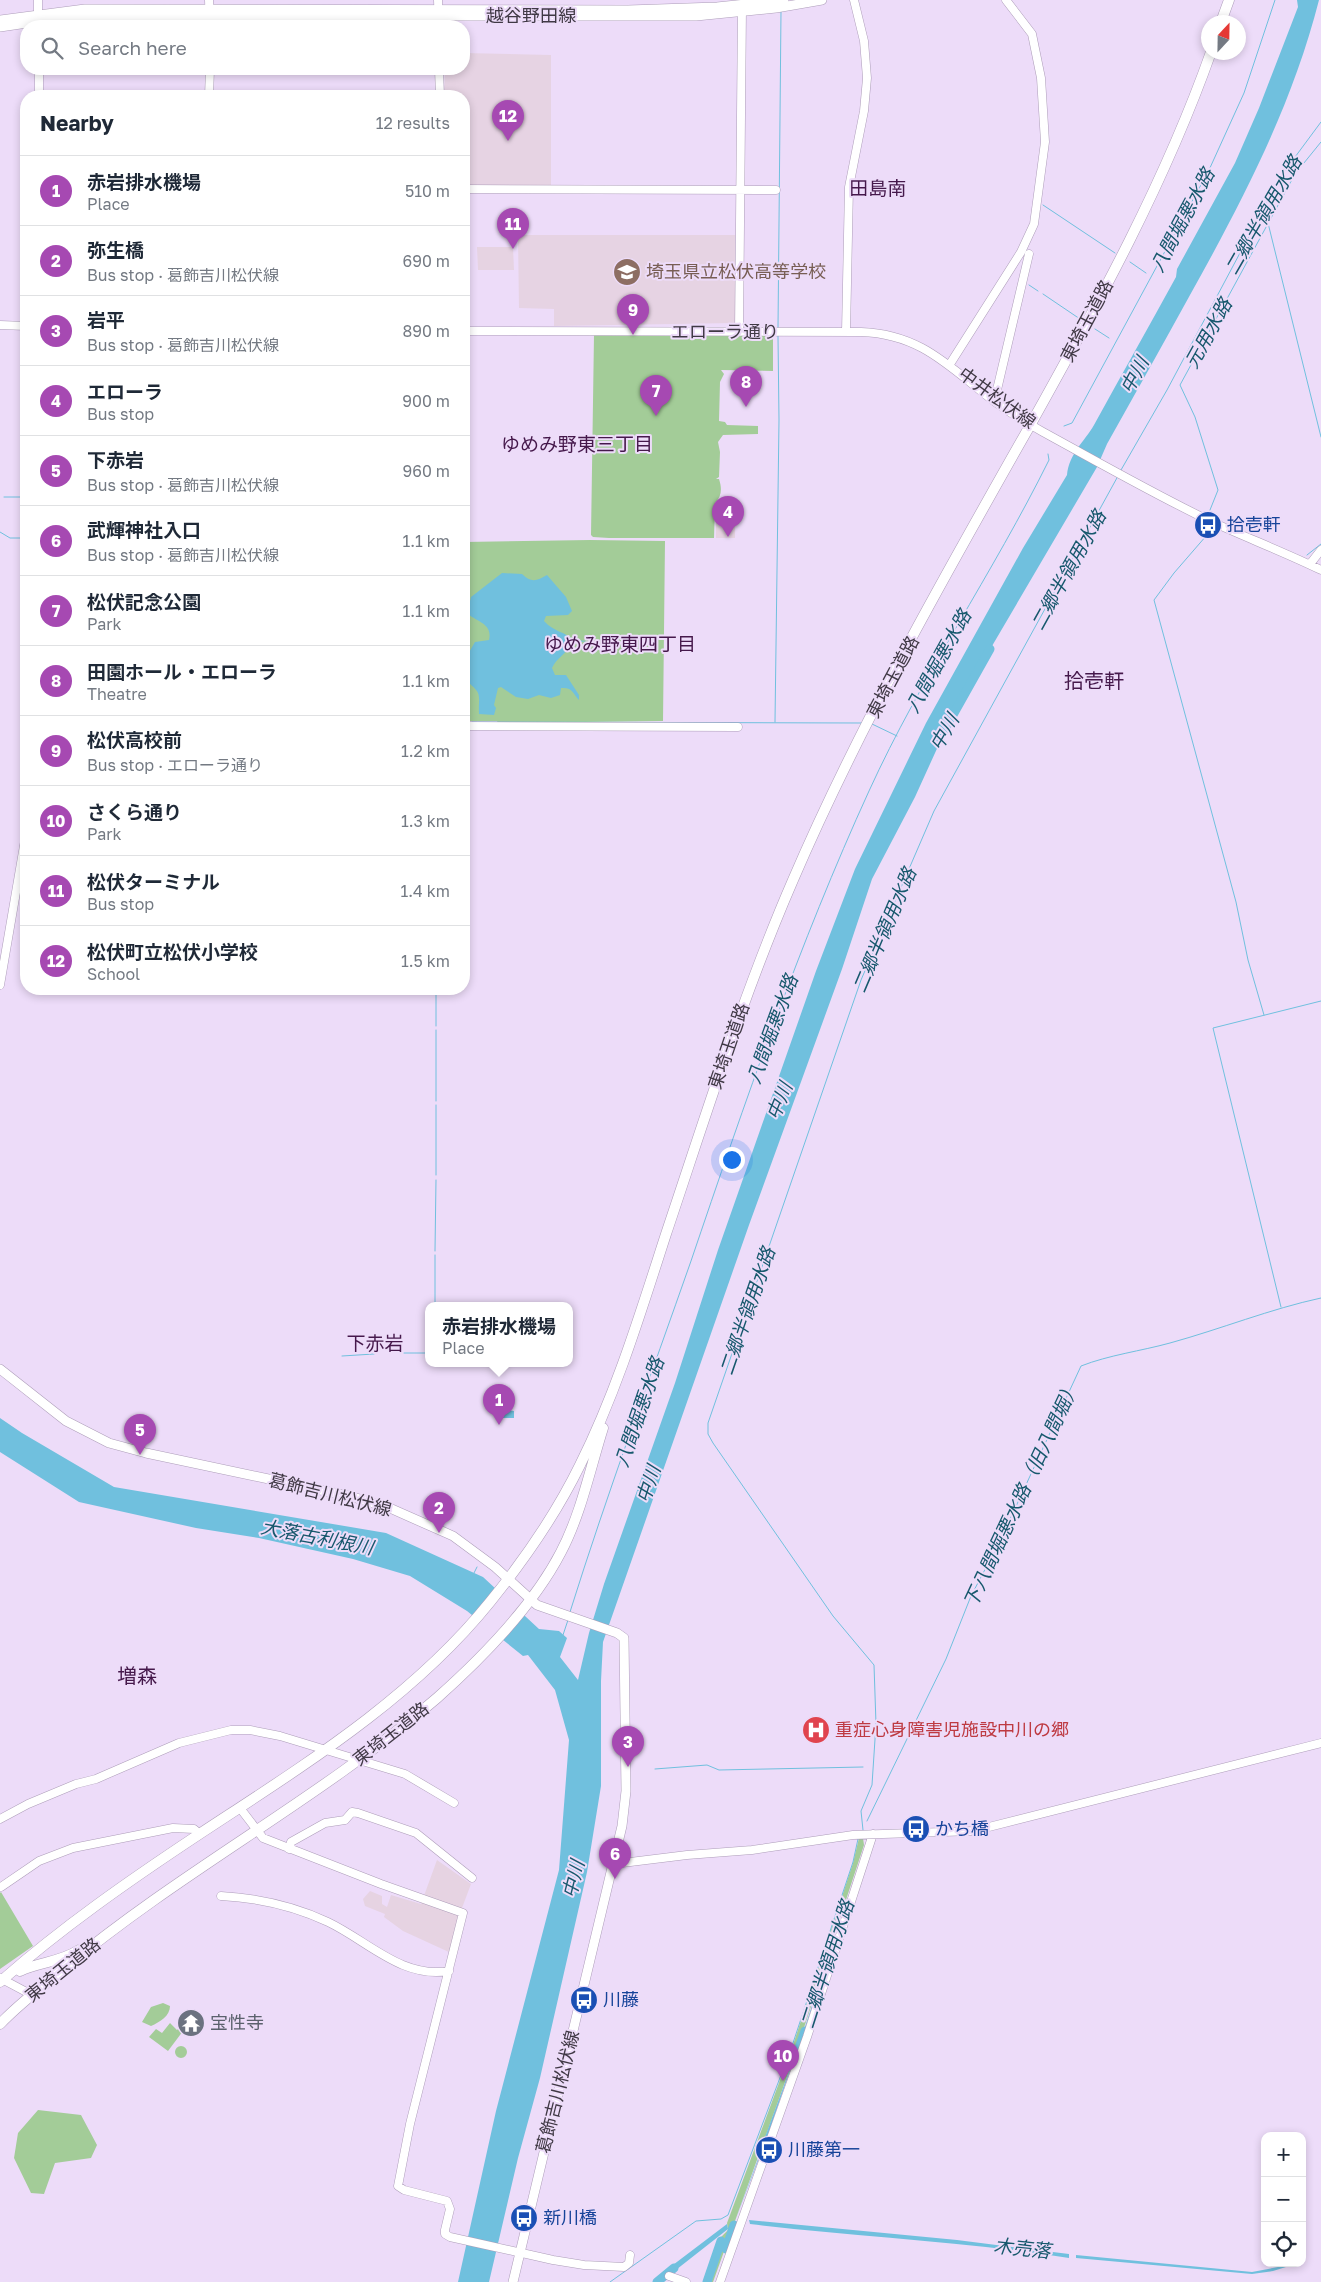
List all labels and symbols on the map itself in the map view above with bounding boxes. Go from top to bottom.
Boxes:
street label: 越谷野田線 [486,4,576,26]
north arrow [1201,15,1246,60]
pin: 12 [492,100,524,141]
water label: 二郷半領用水路 [1219,150,1307,278]
water label: 八間堀悪水路 [1145,162,1219,275]
district label: 田島南 [849,176,907,199]
pin: 11 [497,208,529,249]
school or university icon: 埼玉県立松伏高等学校 [612,257,642,287]
place label: 埼玉県立松伏高等学校 [646,260,826,282]
street label: 東埼玉道路 [1055,276,1117,365]
water label: 元用水路 [1179,292,1237,372]
pin: 9 [617,294,649,335]
street label: エローラ通り [671,320,779,342]
water label: 中川 [1114,351,1154,397]
street label: 中井松伏線 [955,362,1040,433]
pin: 8 [730,366,762,407]
pin: 7 [640,375,672,416]
district label: ゆめみ野東三丁目 [501,432,653,455]
pin: 4 [712,496,744,537]
water label: 二郷半領用水路 [1025,504,1111,634]
bus stop icon: 拾壱軒 [1193,510,1223,540]
place label: 拾壱軒 [1227,513,1281,535]
water label: 八間堀悪水路 [900,604,976,716]
district label: ゆめみ野東四丁目 [544,632,696,655]
street label: 東埼玉道路 [861,632,923,721]
district label: 拾壱軒 [1064,668,1124,692]
water label: 中川 [924,708,964,754]
water label: 二郷半領用水路 [847,862,921,996]
water label: 八間堀悪水路 [741,969,803,1086]
street label: 東埼玉道路 [703,1000,753,1092]
water label: 中川 [761,1077,797,1123]
your location [719,1147,745,1173]
water label: 二郷半領用水路 [714,1242,780,1377]
district label: 下赤岩 [346,1331,404,1354]
water label: 八間堀悪水路 [609,1352,669,1469]
water label: 下八間堀悪水路（旧八間堀） [958,1377,1083,1611]
pin: 1 [483,1384,515,1425]
pin: 5 [124,1414,156,1455]
water label: 中川 [631,1460,665,1505]
street label: 葛飾吉川松伏線 [266,1468,394,1520]
pin: 2 [423,1492,455,1533]
water label: 大落古利根川 [259,1514,377,1559]
district label: 増森 [117,1663,157,1687]
street label: 東埼玉道路 [348,1697,433,1770]
hospital icon: 重症心身障害児施設中川の郷 [801,1715,831,1745]
place label: 重症心身障害児施設中川の郷 [835,1718,1069,1740]
pin: 3 [612,1726,644,1767]
bus stop icon: かち橋 [901,1814,931,1844]
place label: かち橋 [935,1817,989,1839]
pin: 6 [599,1838,631,1879]
water label: 中川 [557,1856,589,1900]
water label: 二郷半領用水路 [795,1895,859,2031]
street label: 東埼玉道路 [20,1932,104,2006]
bus stop icon: 川藤 [569,1985,599,2015]
place label: 川藤 [603,1988,639,2010]
temple icon: 宝性寺 [176,2008,206,2038]
place label: 宝性寺 [210,2011,264,2033]
street label: 葛飾吉川松伏線 [531,2028,583,2156]
pin: 10 [767,2040,799,2081]
bus stop icon: 川藤第一 [754,2135,784,2165]
place label: 川藤第一 [788,2138,860,2160]
bus stop icon: 新川橋 [509,2203,539,2233]
place label: 新川橋 [543,2206,597,2228]
water label: 木売落 [992,2233,1055,2262]

